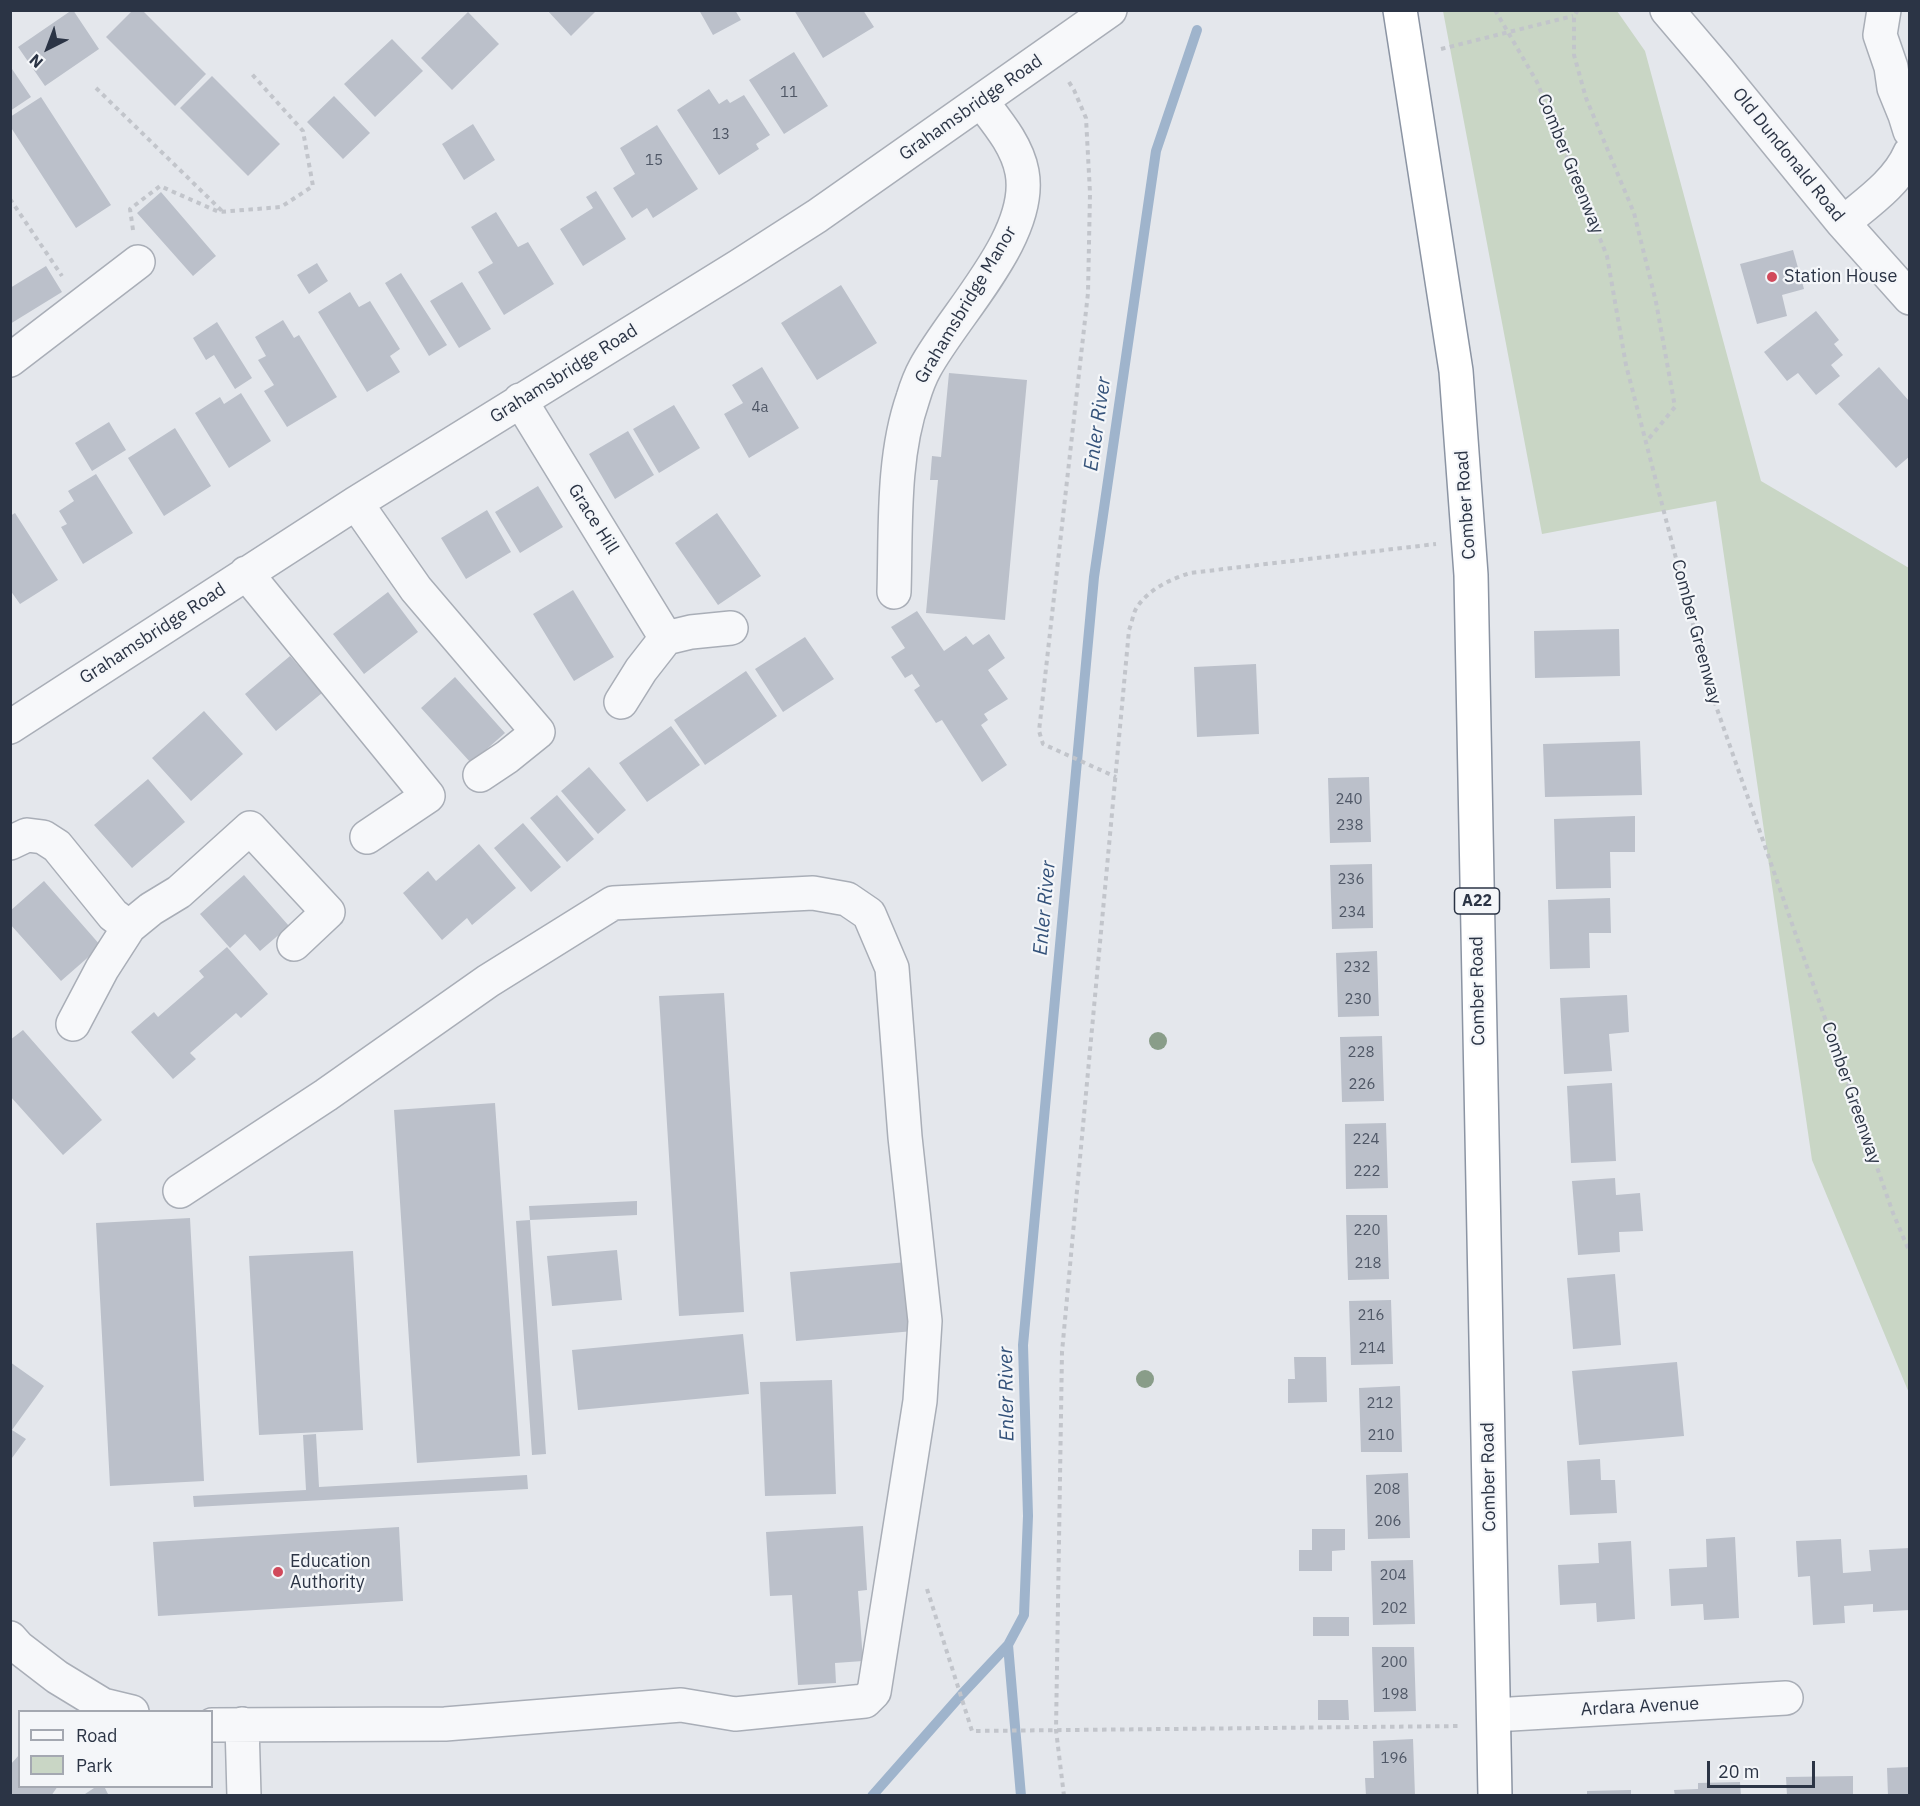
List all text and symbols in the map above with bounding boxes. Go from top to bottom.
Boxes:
north arrow [18,18,78,78]
text: N [25,50,47,73]
street label: Grahamsbridge Road [895,50,1047,166]
house number: 11 [780,84,798,102]
street label: Old Dundonald Road [1727,84,1849,226]
street label: Comber Greenway [1532,91,1608,237]
house number: 13 [712,126,730,144]
house number: 15 [645,152,663,170]
street label: Grahamsbridge Manor [910,222,1022,388]
place label: Station House [1784,266,1897,288]
marker: Station House [1765,270,1779,284]
street label: Grahamsbridge Road [486,320,642,428]
water label: Enler River [1080,375,1116,473]
house number: 4a [751,399,769,417]
street label: Comber Road [1451,450,1481,560]
street label: Grace Hill [563,480,623,558]
street label: Comber Greenway [1666,557,1726,707]
street label: Grahamsbridge Road [76,579,230,689]
house number: 240 [1336,791,1362,809]
house number: 238 [1337,817,1363,835]
water label: Enler River [1029,860,1061,956]
house number: 236 [1338,871,1364,889]
road number: A22 [1454,888,1500,914]
house number: 234 [1339,904,1365,922]
street label: Comber Road [1466,936,1490,1046]
house number: 232 [1344,959,1370,977]
house number: 230 [1345,991,1371,1009]
street label: Comber Greenway [1816,1019,1886,1167]
house number: 228 [1348,1044,1374,1062]
house number: 226 [1349,1076,1375,1094]
house number: 224 [1353,1131,1379,1149]
house number: 222 [1354,1163,1380,1181]
house number: 220 [1354,1222,1380,1240]
house number: 218 [1355,1255,1381,1273]
house number: 216 [1358,1307,1384,1325]
house number: 214 [1359,1340,1385,1358]
water label: Enler River [994,1346,1020,1442]
house number: 212 [1367,1395,1393,1413]
street label: Comber Road [1477,1422,1501,1532]
house number: 210 [1368,1427,1394,1445]
house number: 208 [1374,1481,1400,1499]
house number: 206 [1375,1513,1401,1531]
place label: Education Authority [290,1551,371,1594]
marker: Education Authority [271,1565,285,1579]
house number: 204 [1380,1567,1406,1585]
house number: 202 [1381,1600,1407,1618]
house number: 200 [1381,1654,1407,1672]
house number: 198 [1382,1686,1408,1704]
street label: Ardara Avenue [1580,1693,1700,1721]
legend [18,1710,213,1788]
text: Road [76,1724,117,1747]
scale bar [1710,1749,1818,1787]
house number: 196 [1381,1750,1407,1768]
text: Park [76,1754,112,1777]
text: 20 m [1718,1760,1760,1783]

